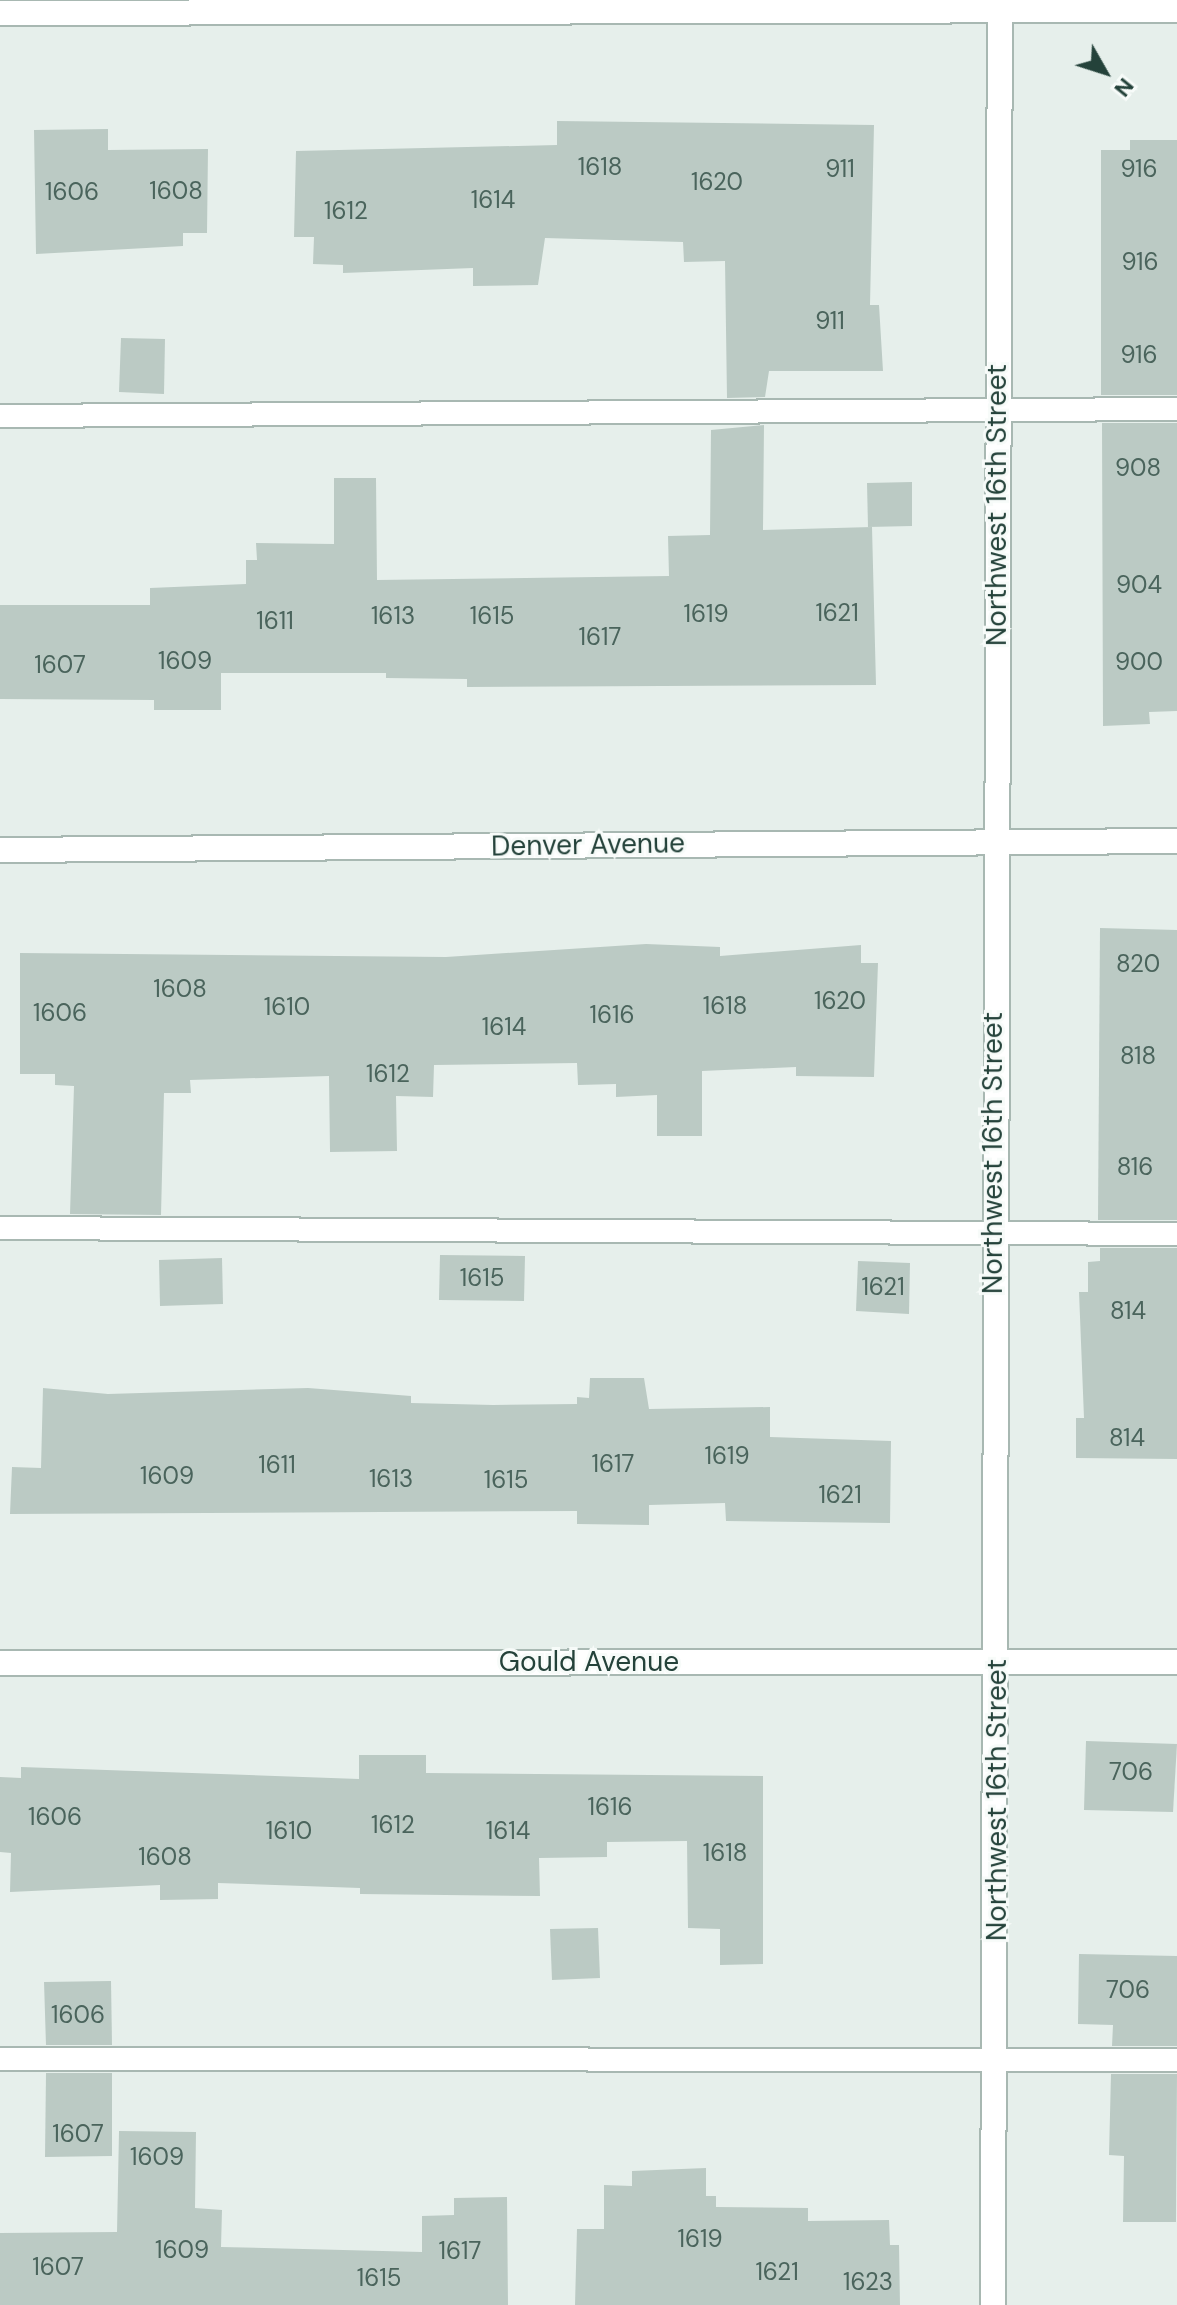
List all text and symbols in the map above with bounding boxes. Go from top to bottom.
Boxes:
north arrow [1065,32,1145,112]
text: N [1108,72,1140,103]
house number: 1618 [578,153,622,181]
house number: 911 [825,155,855,183]
house number: 916 [1120,155,1158,183]
house number: 1620 [691,168,743,196]
house number: 1608 [149,177,203,205]
house number: 1606 [45,178,99,206]
house number: 1614 [471,186,515,214]
house number: 1612 [324,197,368,225]
house number: 916 [1121,248,1159,276]
house number: 911 [815,307,845,335]
house number: 916 [1120,341,1158,369]
street label: Northwest 16th Street [980,364,1014,646]
house number: 908 [1115,454,1161,482]
house number: 904 [1116,571,1162,599]
house number: 1621 [815,599,859,627]
house number: 1619 [683,600,729,628]
house number: 1613 [371,602,415,630]
house number: 1615 [470,602,514,630]
house number: 1611 [256,607,294,635]
house number: 1617 [579,623,621,651]
house number: 1609 [158,647,212,675]
house number: 900 [1115,648,1163,676]
house number: 1607 [34,651,86,679]
street label: Denver Avenue [491,827,685,863]
house number: 820 [1116,950,1160,978]
house number: 1608 [153,975,207,1003]
house number: 1620 [814,987,866,1015]
house number: 1618 [703,992,747,1020]
house number: 1610 [264,993,310,1021]
house number: 1606 [33,999,87,1027]
house number: 1616 [589,1001,635,1029]
street label: Northwest 16th Street [976,1012,1010,1294]
house number: 1614 [482,1013,526,1041]
house number: 818 [1120,1042,1156,1070]
house number: 1612 [366,1060,410,1088]
house number: 816 [1117,1153,1153,1181]
house number: 1615 [460,1264,504,1292]
house number: 1621 [861,1273,905,1301]
house number: 814 [1110,1297,1146,1325]
house number: 814 [1109,1424,1145,1452]
house number: 1619 [704,1442,750,1470]
house number: 1617 [592,1450,634,1478]
house number: 1611 [258,1451,296,1479]
house number: 1609 [140,1462,194,1490]
house number: 1613 [369,1465,413,1493]
house number: 1615 [484,1466,528,1494]
house number: 1621 [818,1481,862,1509]
street label: Gould Avenue [499,1645,679,1679]
street label: Northwest 16th Street [980,1659,1014,1941]
house number: 706 [1109,1758,1153,1786]
house number: 1616 [587,1793,633,1821]
house number: 1606 [28,1803,82,1831]
house number: 1612 [371,1811,415,1839]
house number: 1610 [266,1817,312,1845]
house number: 1614 [486,1817,530,1845]
house number: 1618 [703,1839,747,1867]
house number: 1608 [138,1843,192,1871]
house number: 706 [1106,1976,1150,2004]
house number: 1606 [51,2001,105,2029]
house number: 1607 [52,2120,104,2148]
house number: 1609 [130,2143,184,2171]
house number: 1619 [677,2225,723,2253]
house number: 1609 [155,2236,209,2264]
house number: 1617 [439,2237,481,2265]
house number: 1607 [32,2253,84,2281]
house number: 1621 [755,2258,799,2286]
house number: 1615 [357,2264,401,2292]
house number: 1623 [843,2268,893,2296]

